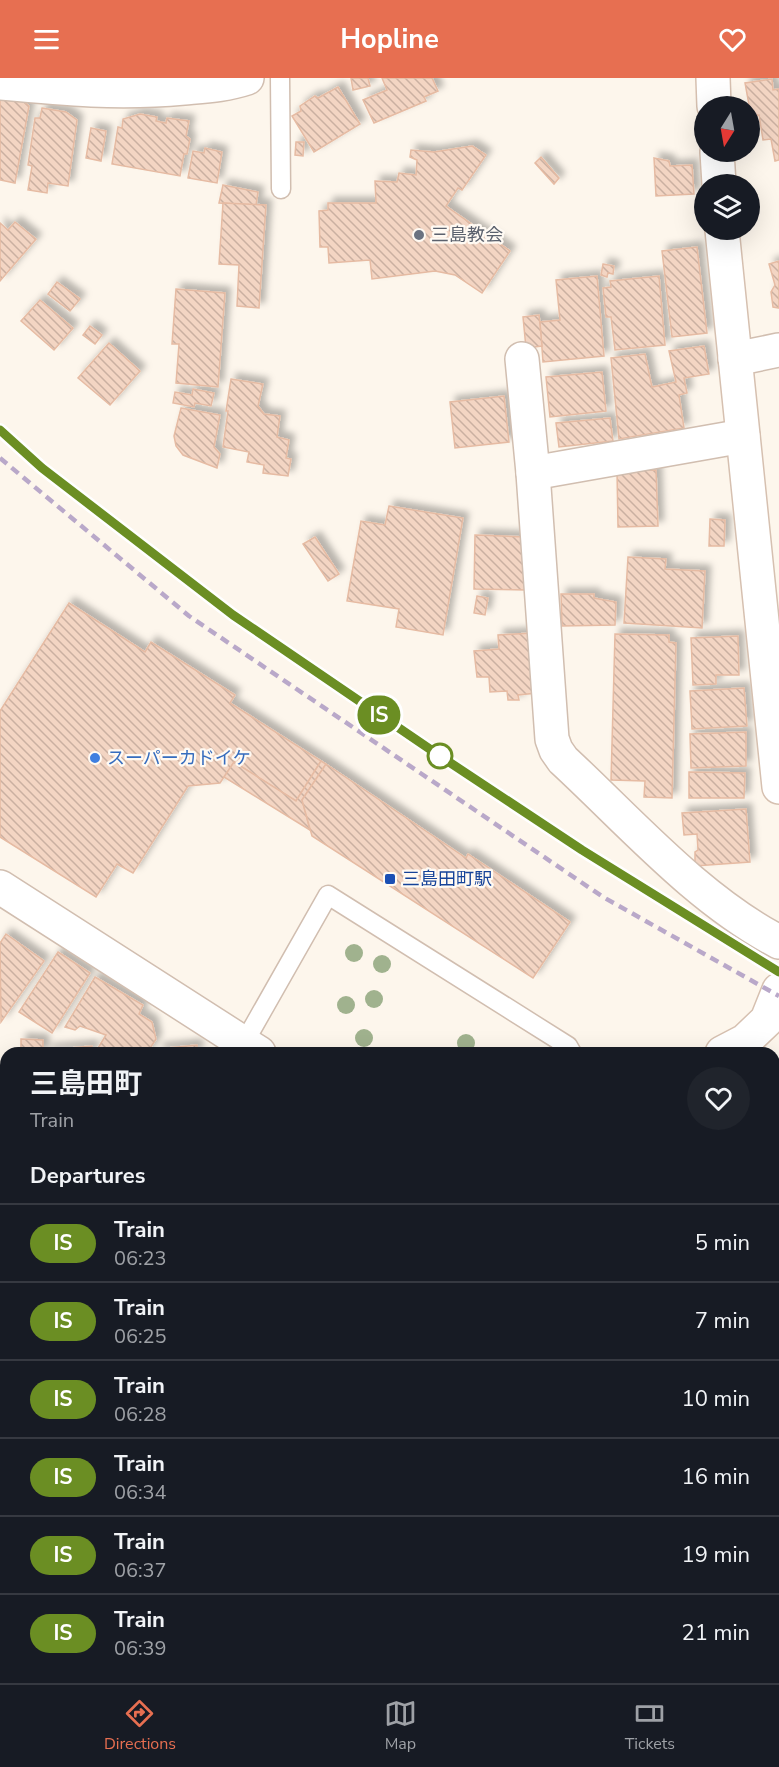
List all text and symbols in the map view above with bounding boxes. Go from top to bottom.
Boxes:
text: Hopline [340,21,439,58]
icon: menu [30,23,63,56]
icon: heart [716,23,749,56]
north arrow [694,96,760,162]
map controls [694,96,760,240]
button: layers [694,174,760,240]
place label: 三島教会 [431,223,503,247]
marker: 三島教会 [412,228,426,242]
line badge: IS [352,696,406,734]
text: IS [369,701,389,729]
unlabelled marker [427,743,453,769]
place label: スーパーカドイケ [107,746,251,770]
marker: スーパーカドイケ [88,751,102,765]
place label: 三島田町駅 [402,867,492,891]
marker: 三島田町駅 [383,872,397,886]
text: 三島田町 [30,1065,142,1103]
button: heart [687,1067,750,1130]
text: Train [30,1107,74,1134]
text: Departures [30,1161,145,1191]
text: Train [114,1215,165,1245]
text: 5 min [695,1228,750,1258]
text: IS [53,1229,73,1257]
text: 06:23 [114,1245,167,1272]
text: Train [114,1293,165,1323]
text: 7 min [695,1306,750,1336]
text: IS [53,1307,73,1335]
text: 06:25 [114,1323,167,1350]
text: Train [114,1371,165,1401]
text: 10 min [682,1384,750,1414]
text: IS [53,1385,73,1413]
text: 06:28 [114,1401,167,1428]
text: Train [114,1449,165,1479]
text: 16 min [682,1462,750,1492]
text: IS [53,1463,73,1491]
text: 06:34 [114,1479,167,1506]
text: Train [114,1527,165,1557]
text: 19 min [682,1540,750,1570]
text: IS [53,1541,73,1569]
text: 06:37 [114,1557,167,1584]
text: Train [114,1605,165,1635]
text: 21 min [682,1618,750,1648]
text: IS [53,1619,73,1647]
text: 06:39 [114,1635,167,1662]
tab: Directions [104,1697,176,1755]
tab: Map [384,1697,417,1755]
tab: Tickets [625,1697,675,1755]

